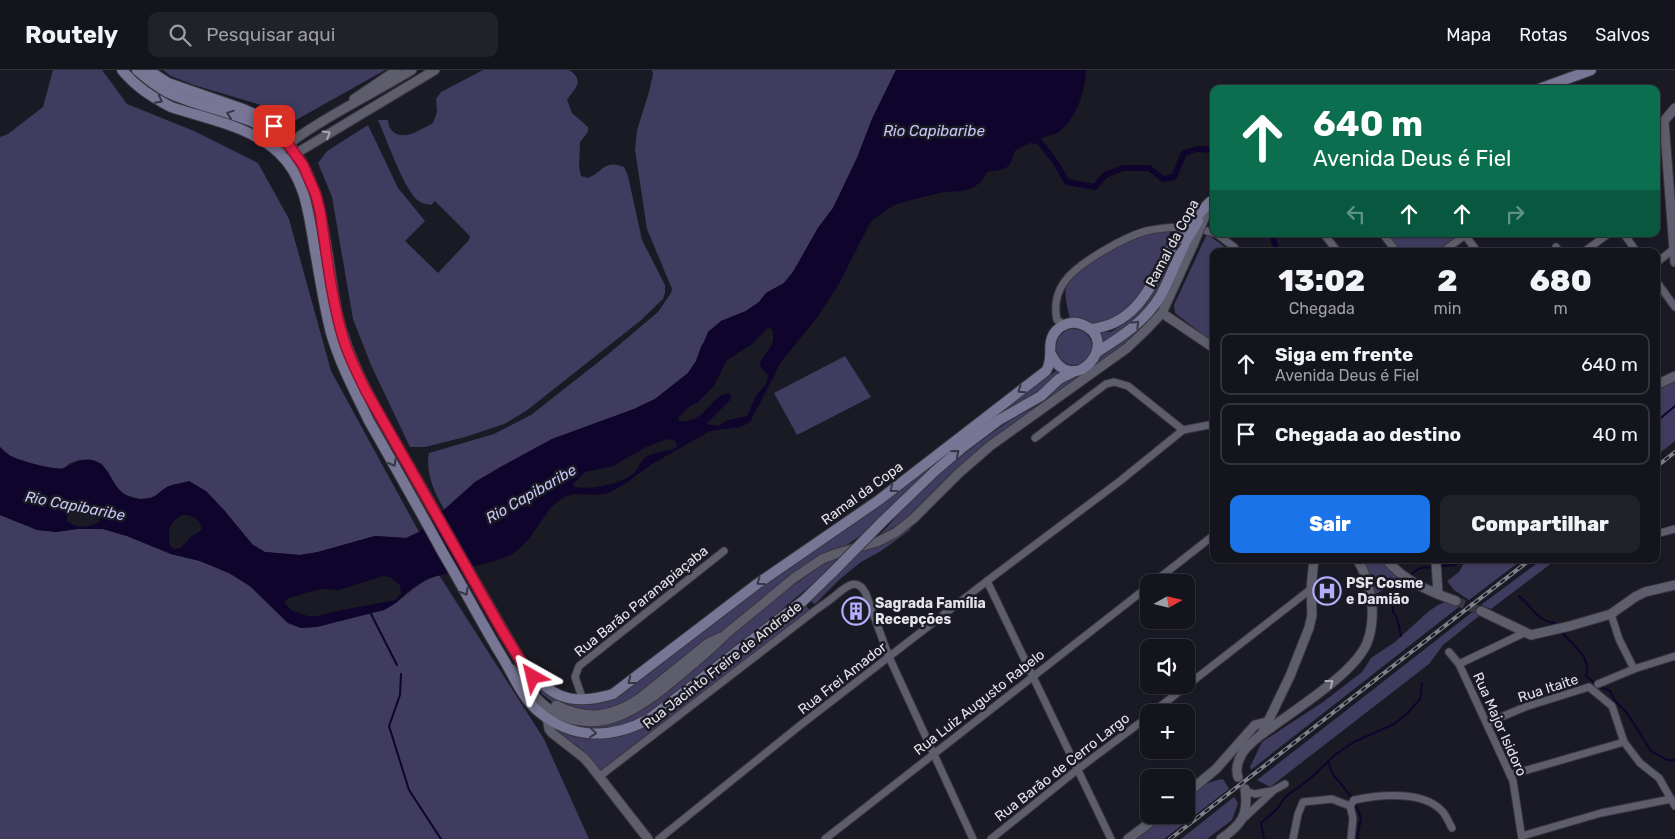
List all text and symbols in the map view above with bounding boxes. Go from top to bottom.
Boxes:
search box [148,12,498,57]
text: Routely [25,21,118,49]
icon: search [166,21,194,49]
text: Pesquisar aqui [206,23,335,46]
text: Mapa [1446,24,1491,46]
text: Rotas [1519,24,1567,46]
text: Salvos [1595,24,1650,46]
one-way arrow [154,94,163,104]
text: 640 m [1313,103,1423,145]
pin [253,105,295,147]
icon: ahead [1230,105,1295,170]
one-way arrow [226,110,234,120]
icon: arrive [260,112,288,140]
water label: Rio Capibaribe [883,122,985,140]
one-way arrow [321,131,330,141]
text: Avenida Deus é Fiel [1313,145,1511,172]
street label: Ramal da Copa [1142,196,1203,290]
icon: left [1342,200,1370,228]
icon: ahead [1395,200,1423,228]
icon: ahead [1448,200,1476,228]
icon: right [1501,200,1529,228]
text: 13:02 [1278,263,1365,299]
text: 2 [1437,263,1458,299]
text: 680 [1530,263,1592,299]
text: Chegada [1289,299,1355,318]
text: min [1434,299,1461,318]
text: m [1554,299,1568,318]
one-way arrow [1130,321,1139,330]
text: Siga em frente [1275,343,1413,366]
icon: ahead [1232,350,1260,378]
text: 640 m [1581,353,1638,376]
text: Avenida Deus é Fiel [1275,366,1419,385]
one-way arrow [1018,384,1027,393]
icon: arrive [1232,420,1260,448]
text: Chegada ao destino [1275,423,1461,446]
text: 40 m [1593,423,1638,446]
one-way arrow [950,450,959,458]
one-way arrow [387,458,397,467]
street label: Ramal da Copa [818,458,906,529]
water label: Rio Capibaribe [482,460,580,527]
one-way arrow [890,484,899,492]
water label: Rio Capibaribe [23,487,127,525]
button: Sair [1230,495,1430,553]
button: Compartilhar [1440,495,1640,553]
street label: Rua Barão Paranapiaçaba [571,542,712,661]
north arrow [1140,574,1195,629]
map controls [1140,574,1195,824]
place label: PSF Cosme e Damião [1346,575,1423,608]
one-way arrow [756,576,766,585]
hospital icon: PSF Cosme e Damião [1312,576,1342,606]
one-way arrow [459,586,469,595]
place label: Sagrada Família Recepções [875,595,986,628]
building icon: Sagrada Família Recepções [841,596,871,626]
street label: Rua Jacinto Freire de Andrade [639,598,805,733]
street label: Rua Frei Amador [795,638,890,718]
button: sound [1140,639,1195,694]
street label: Rua Luiz Augusto Rabelo [910,646,1048,759]
position arrow [506,650,558,702]
street label: Rua Major Isidoro [1469,670,1530,779]
street label: Rua Itaite [1516,671,1581,706]
one-way arrow [628,676,637,684]
one-way arrow [1324,681,1333,689]
button: + [1140,704,1195,759]
street label: Rua Barão de Cerro Largo [992,710,1133,825]
one-way arrow [589,727,597,738]
button: − [1140,769,1195,824]

